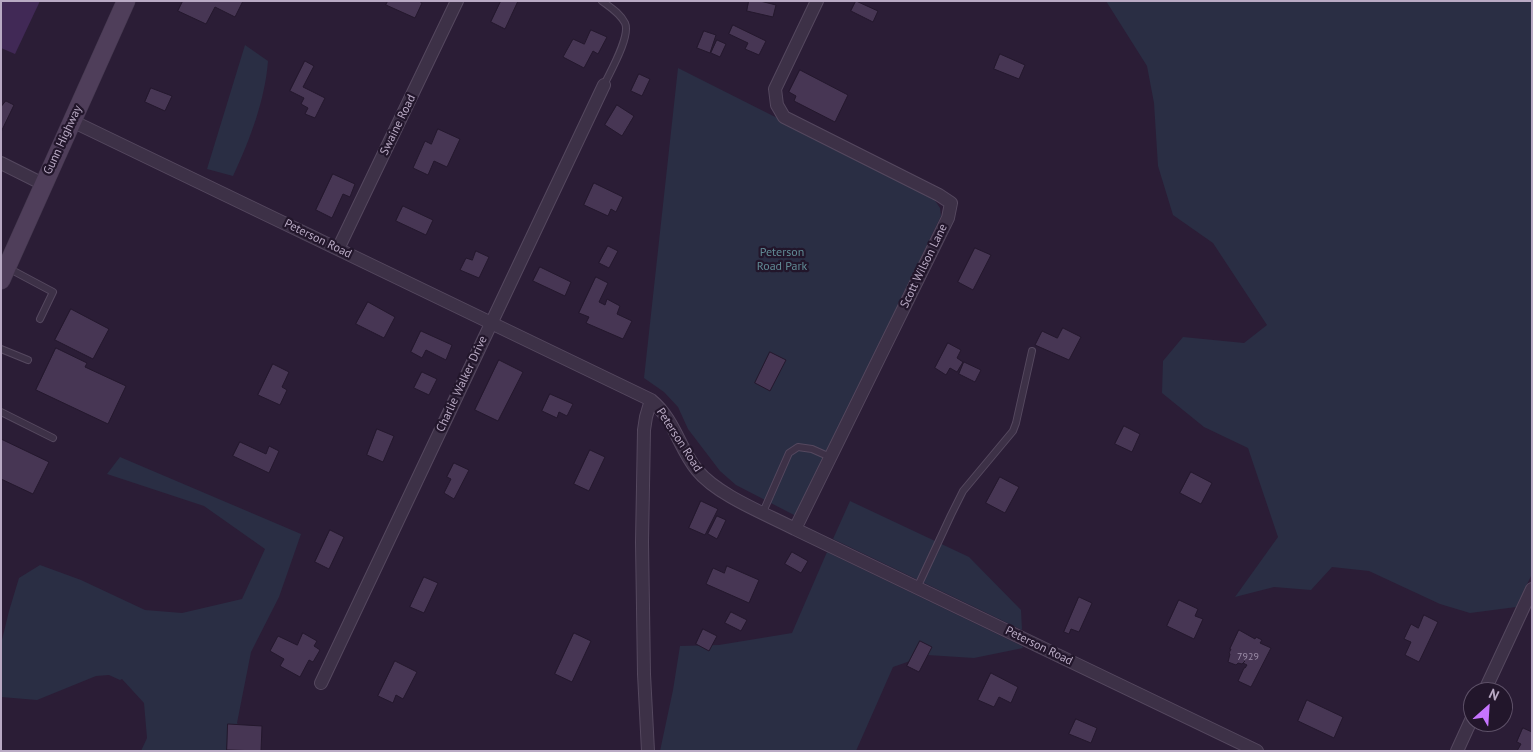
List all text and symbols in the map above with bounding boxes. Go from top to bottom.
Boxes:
street label: Swaine Road [377,92,419,158]
street label: Gunn Highway [41,103,85,177]
street label: Peterson Road [282,216,354,262]
street label: Scott Wilson Lane [897,222,951,310]
park label: Peterson Road Park [757,246,807,274]
street label: Charlie Walker Drive [433,334,491,434]
street label: Peterson Road [653,405,705,475]
street label: Peterson Road [1003,623,1075,669]
house number: 7929 [1237,651,1259,663]
north arrow [1463,682,1513,732]
text: N [1486,684,1502,705]

